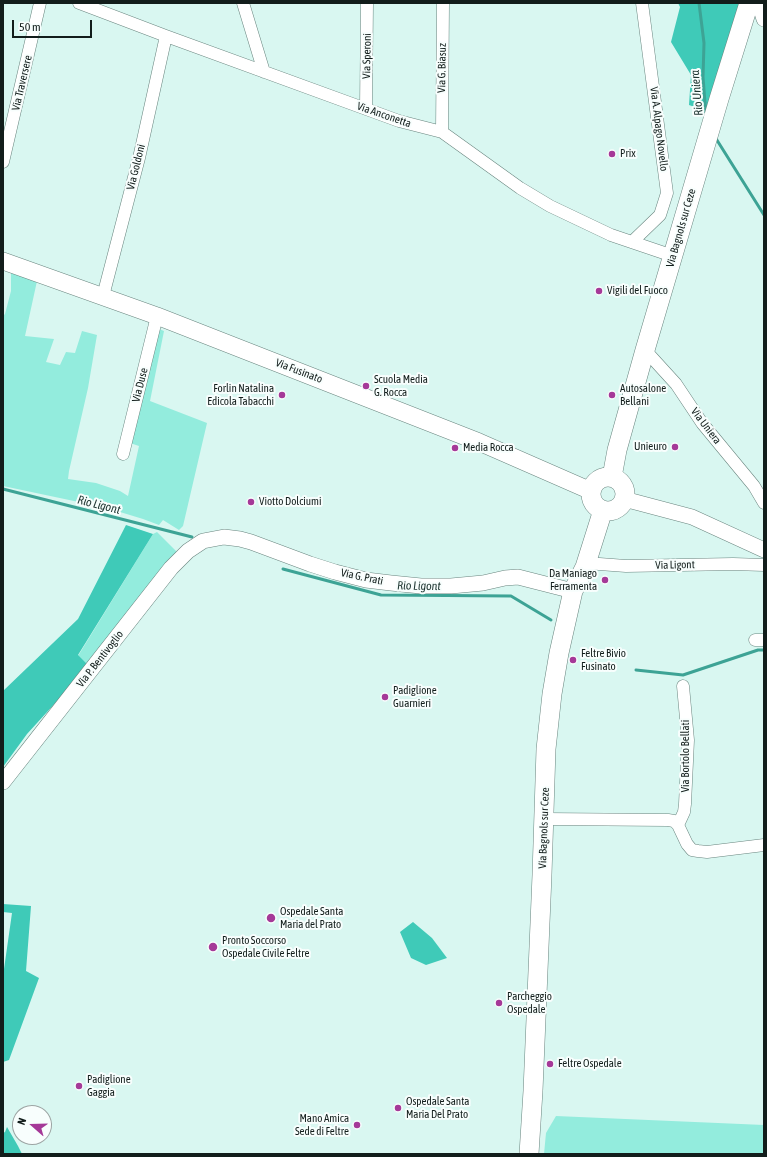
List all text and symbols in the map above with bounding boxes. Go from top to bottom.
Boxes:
scale bar [14,12,94,38]
text: 50 m [19,20,41,34]
street label: Via Speroni [360,33,374,79]
street label: Via G. Biasuz [435,43,449,93]
street label: Via Traversere [9,54,35,112]
water label: Rio Uniera [688,70,706,116]
street label: Via A. Alpago Novello [647,86,671,172]
street label: Via Anconetta [355,100,413,130]
street label: Via Goldoni [124,143,148,191]
place label: Prix [620,147,636,161]
marker: Prix [607,149,617,159]
street label: Via Bagnols sur Ceze [663,187,699,269]
place label: Vigili del Fuoco [607,284,668,298]
marker: Vigili del Fuoco [594,286,604,296]
street label: Via Fusinato [274,356,324,386]
street label: Via Duse [129,366,151,404]
place label: Scuola Media G. Rocca [374,373,428,399]
marker: Scuola Media G. Rocca [361,381,371,391]
place label: Forlin Natalina Edicola Tabacchi [207,382,274,408]
place label: Autosalone Bellani [620,382,666,408]
marker: Forlin Natalina Edicola Tabacchi [277,390,287,400]
marker: Autosalone Bellani [607,390,617,400]
street label: Via Uniera [688,405,724,447]
place label: Unieuro [634,440,667,454]
place label: Media Rocca [463,441,514,455]
marker: Unieuro [670,442,680,452]
marker: Media Rocca [450,443,460,453]
water label: Rio Ligont [76,493,122,517]
place label: Viotto Dolciumi [259,495,321,509]
marker: Viotto Dolciumi [246,497,256,507]
street label: Via Ligont [655,558,695,572]
street label: Via G. Prati [340,566,384,588]
place label: Da Maniago Ferramenta [549,567,597,593]
marker: Da Maniago Ferramenta [600,575,610,585]
water label: Rio Ligont [397,578,441,594]
street label: Via P. Bentivoglio [74,628,126,690]
place label: Feltre Bivio Fusinato [581,647,626,673]
marker: Feltre Bivio Fusinato [568,655,578,665]
place label: Padiglione Guarnieri [393,684,437,710]
marker: Padiglione Guarnieri [380,692,390,702]
street label: Via Bortolo Bellati [679,720,693,792]
street label: Via Bagnols sur Ceze [536,787,552,869]
place label: Ospedale Santa Maria del Prato [280,905,343,931]
marker: Ospedale Santa Maria del Prato [265,912,277,924]
place label: Pronto Soccorso Ospedale Civile Feltre [222,934,309,960]
marker: Pronto Soccorso Ospedale Civile Feltre [207,941,219,953]
place label: Parcheggio Ospedale [507,990,552,1016]
marker: Parcheggio Ospedale [494,998,504,1008]
place label: Feltre Ospedale [558,1057,622,1071]
marker: Feltre Ospedale [545,1059,555,1069]
place label: Padiglione Gaggia [87,1073,131,1099]
marker: Padiglione Gaggia [74,1081,84,1091]
place label: Ospedale Santa Maria Del Prato [406,1095,469,1121]
marker: Ospedale Santa Maria Del Prato [393,1103,403,1113]
north arrow [12,1105,52,1145]
place label: Mano Amica Sede di Feltre [295,1112,349,1138]
text: N [15,1116,28,1126]
marker: Mano Amica Sede di Feltre [352,1120,362,1130]

